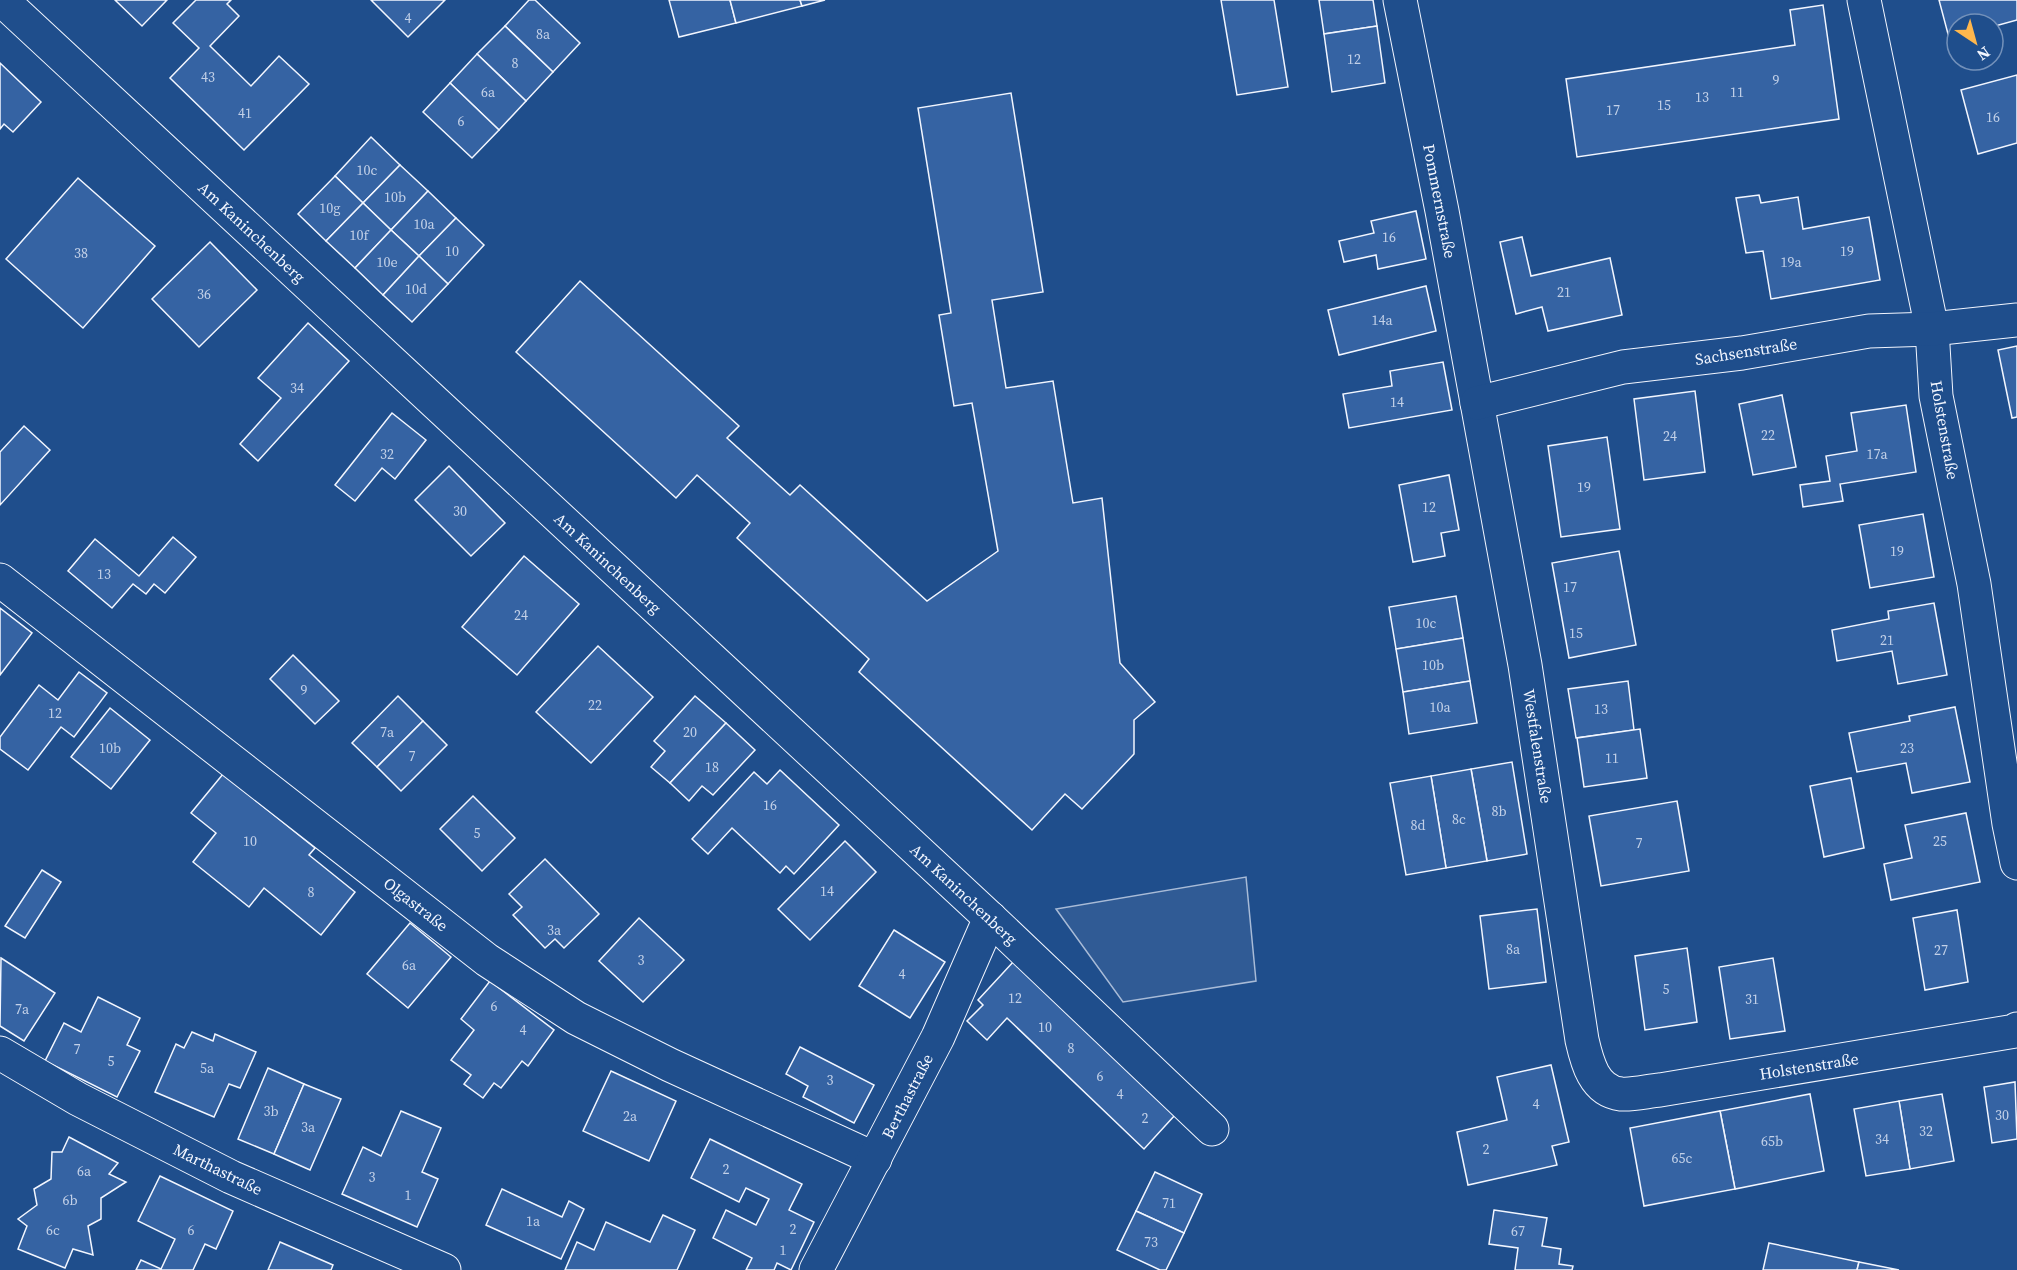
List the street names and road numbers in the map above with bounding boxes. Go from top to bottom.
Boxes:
street label: Pommernstraße [1418,142,1462,260]
street label: Am Kaninchenberg [194,177,310,287]
street label: Sachsenstraße [1693,332,1799,370]
street label: Holstenstraße [1925,379,1965,481]
street label: Am Kaninchenberg [550,508,666,618]
street label: Westfalenstraße [1518,687,1558,805]
street label: Am Kaninchenberg [906,839,1022,949]
street label: Olgastraße [379,872,453,936]
street label: Holstenstraße [1758,1047,1860,1085]
street label: Berthastraße [876,1050,938,1142]
street label: Marthastraße [170,1138,266,1200]

